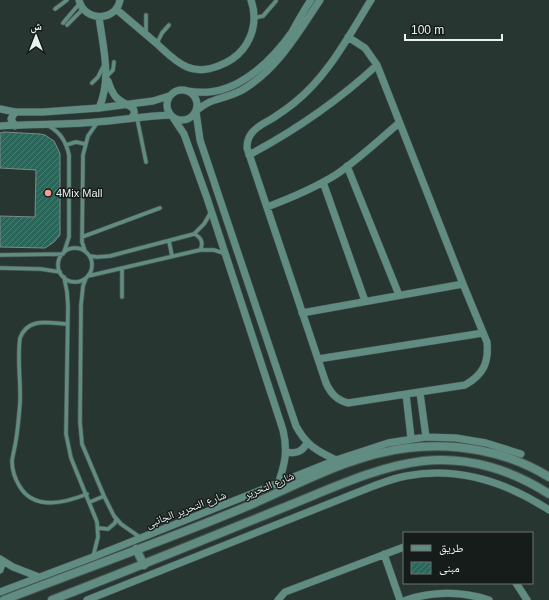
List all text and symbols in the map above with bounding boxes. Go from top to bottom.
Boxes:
north arrow [16,16,56,56]
scale bar [405,16,502,42]
text: ش [30,20,42,34]
text: 100 m [411,23,444,37]
place label: 4Mix Mall [56,187,102,199]
marker: 4Mix Mall [43,188,53,198]
street label: شارع التحرير [241,469,296,502]
street label: شارع التحرير الجانبى [144,488,228,531]
legend [403,532,533,584]
text: طريق [439,541,464,555]
text: مبنى [439,561,460,575]

